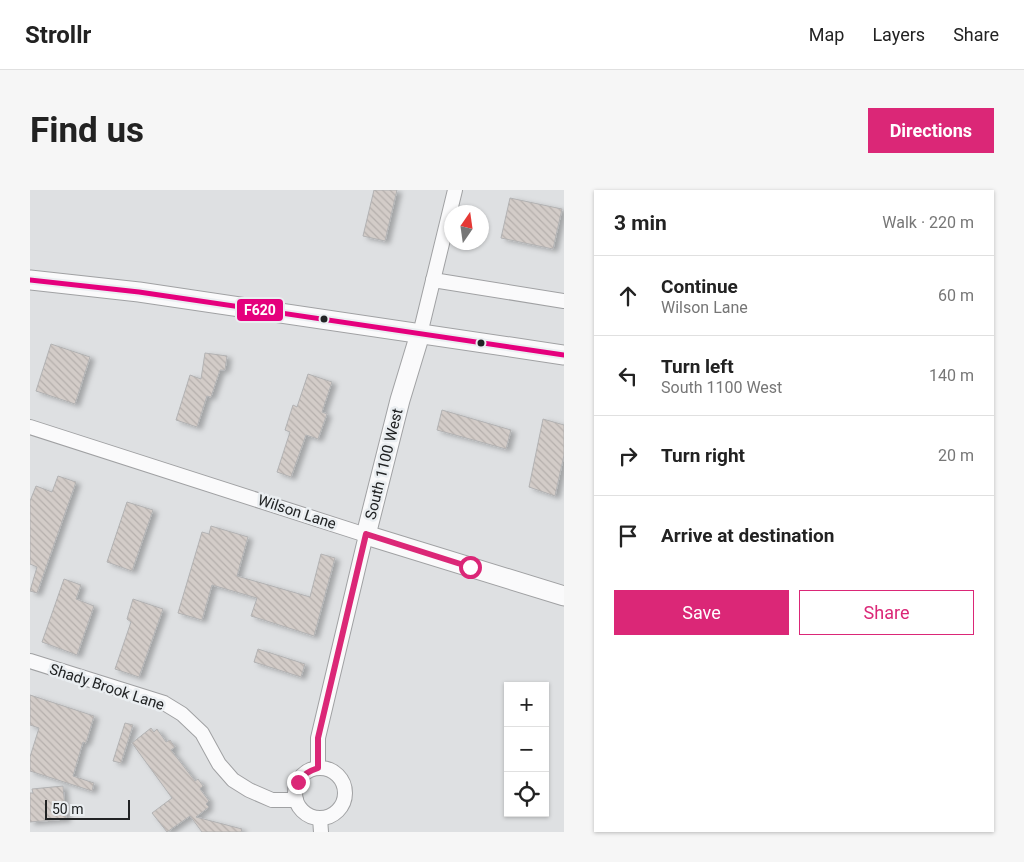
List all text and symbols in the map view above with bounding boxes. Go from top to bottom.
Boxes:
text: Strollr [25,21,91,49]
text: Map [809,24,844,45]
text: Layers [872,24,925,45]
text: Share [953,24,999,45]
button: Directions [868,108,994,153]
text: Find us [30,110,144,151]
north arrow [444,205,489,250]
text: 3 min [614,211,667,235]
text: Walk · 220 m [882,213,974,232]
text: Continue [661,275,738,298]
icon: ahead [614,282,642,310]
text: 60 m [938,286,974,305]
line badge: F620 [236,298,284,322]
text: Wilson Lane [661,298,748,317]
text: F620 [244,302,276,318]
unlabelled marker [319,314,329,324]
unlabelled marker [476,338,486,348]
text: Turn left [661,355,734,378]
icon: left [614,362,642,390]
text: 140 m [929,366,974,385]
text: South 1100 West [661,378,782,397]
street label: South 1100 West [362,407,407,521]
icon: right [614,442,642,470]
text: Turn right [661,444,745,467]
text: 20 m [938,446,974,465]
street label: Wilson Lane [256,491,339,533]
icon: arrive [614,522,642,550]
text: Arrive at destination [661,524,834,547]
route start [459,556,482,579]
button: Save [614,590,789,635]
button: Share [799,590,974,635]
street label: Shady Brook Lane [47,660,167,714]
map controls [504,682,549,817]
button: + [504,682,549,727]
button: − [504,727,549,772]
route end [287,771,310,794]
button: locate [504,772,549,817]
scale bar [45,797,130,820]
text: 50 m [52,801,84,817]

